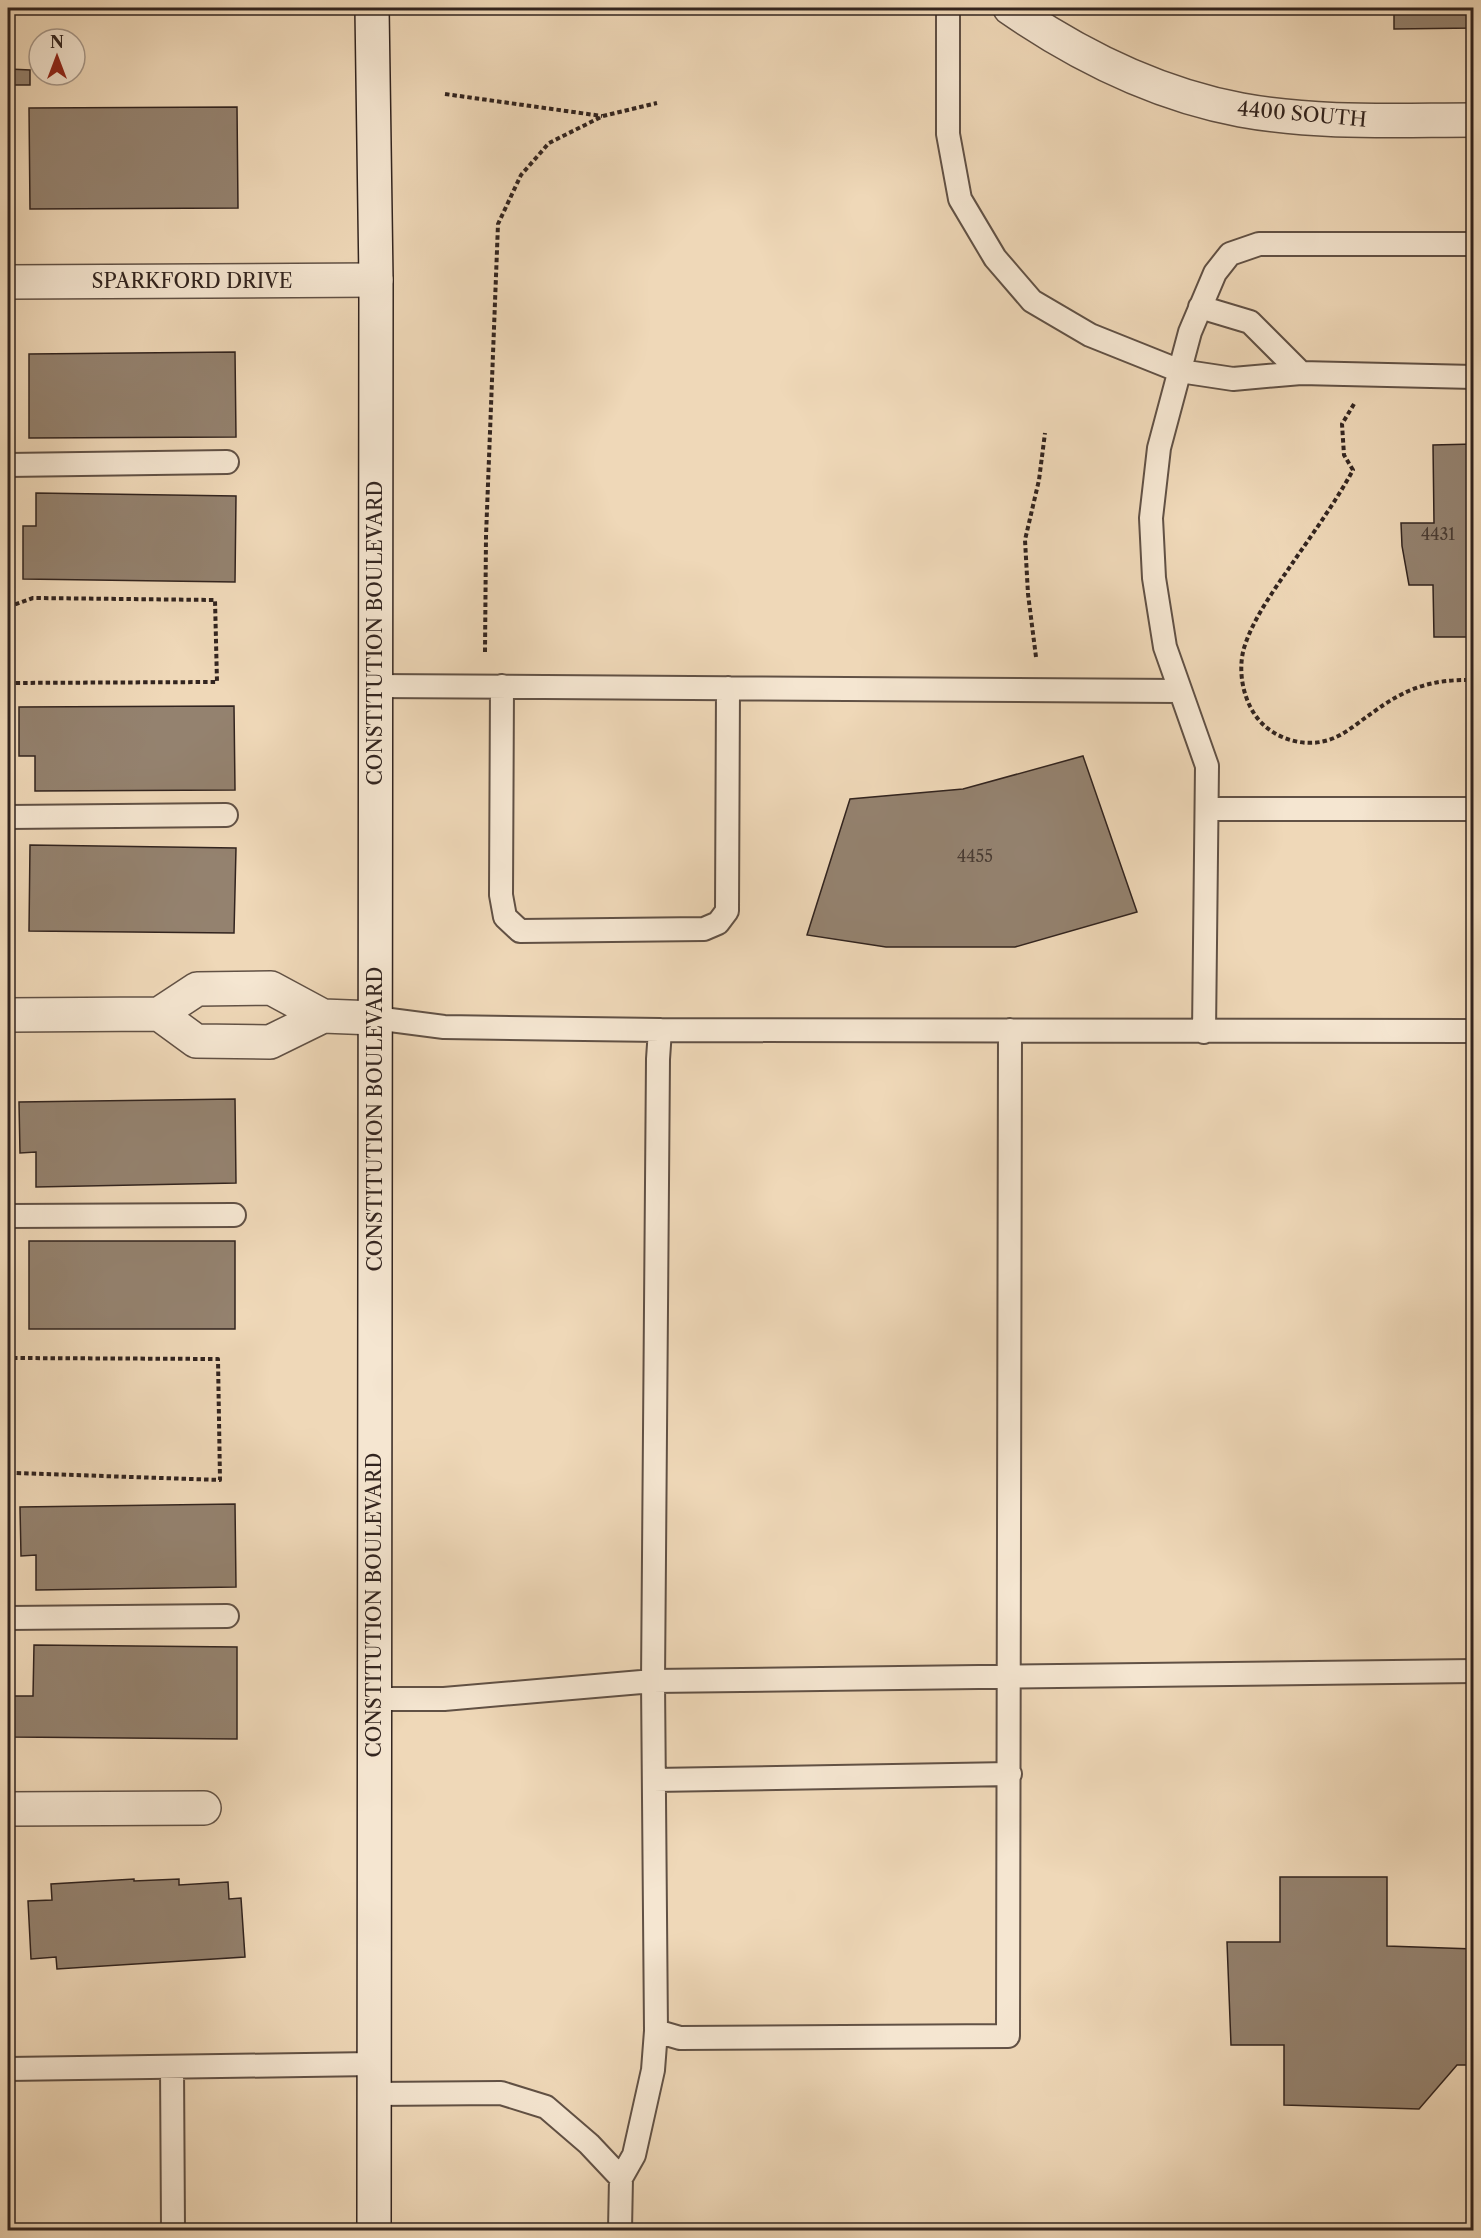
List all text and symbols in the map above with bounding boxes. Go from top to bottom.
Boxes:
north arrow [27,27,87,87]
text: N [50,32,64,52]
street label: 4400 SOUTH [1236,96,1368,132]
street label: SPARKFORD DRIVE [91,269,293,293]
street label: CONSTITUTION BOULEVARD [363,480,387,786]
house number: 4431 [1421,524,1455,544]
house number: 4455 [957,846,993,866]
street label: CONSTITUTION BOULEVARD [363,966,387,1272]
street label: CONSTITUTION BOULEVARD [362,1452,386,1758]

